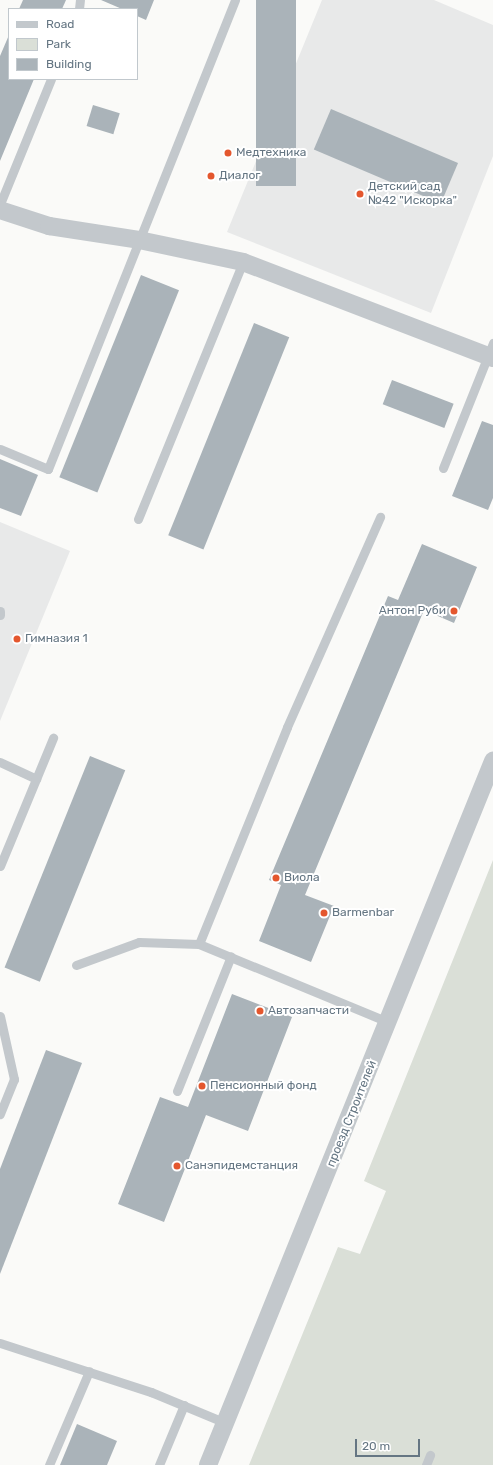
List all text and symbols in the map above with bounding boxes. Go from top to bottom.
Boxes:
legend [8,8,138,80]
text: Road [46,17,74,31]
text: Park [46,37,71,51]
text: Building [46,57,92,71]
place label: Медтехника [236,146,306,160]
marker: Медтехника [223,148,233,158]
place label: Диалог [219,169,260,183]
marker: Диалог [206,171,216,181]
place label: Детский сад №42 "Искорка" [368,180,457,208]
marker: Детский сад №42 "Искорка" [355,189,365,199]
place label: Антон Руби [379,604,446,618]
marker: Антон Руби [449,606,459,616]
place label: Гимназия 1 [25,632,88,646]
marker: Гимназия 1 [12,634,22,644]
place label: Виола [284,871,320,885]
marker: Виола [271,873,281,883]
place label: Barmenbar [332,906,394,920]
marker: Barmenbar [319,908,329,918]
place label: Автозапчасти [268,1004,349,1018]
marker: Автозапчасти [255,1006,265,1016]
street label: проезд Строителей [324,1059,380,1169]
place label: Пенсионный фонд [210,1079,317,1093]
marker: Пенсионный фонд [197,1081,207,1091]
place label: Санэпидемстанция [185,1159,298,1173]
marker: Санэпидемстанция [172,1161,182,1171]
scale bar [357,1431,422,1457]
text: 20 m [362,1439,390,1453]

